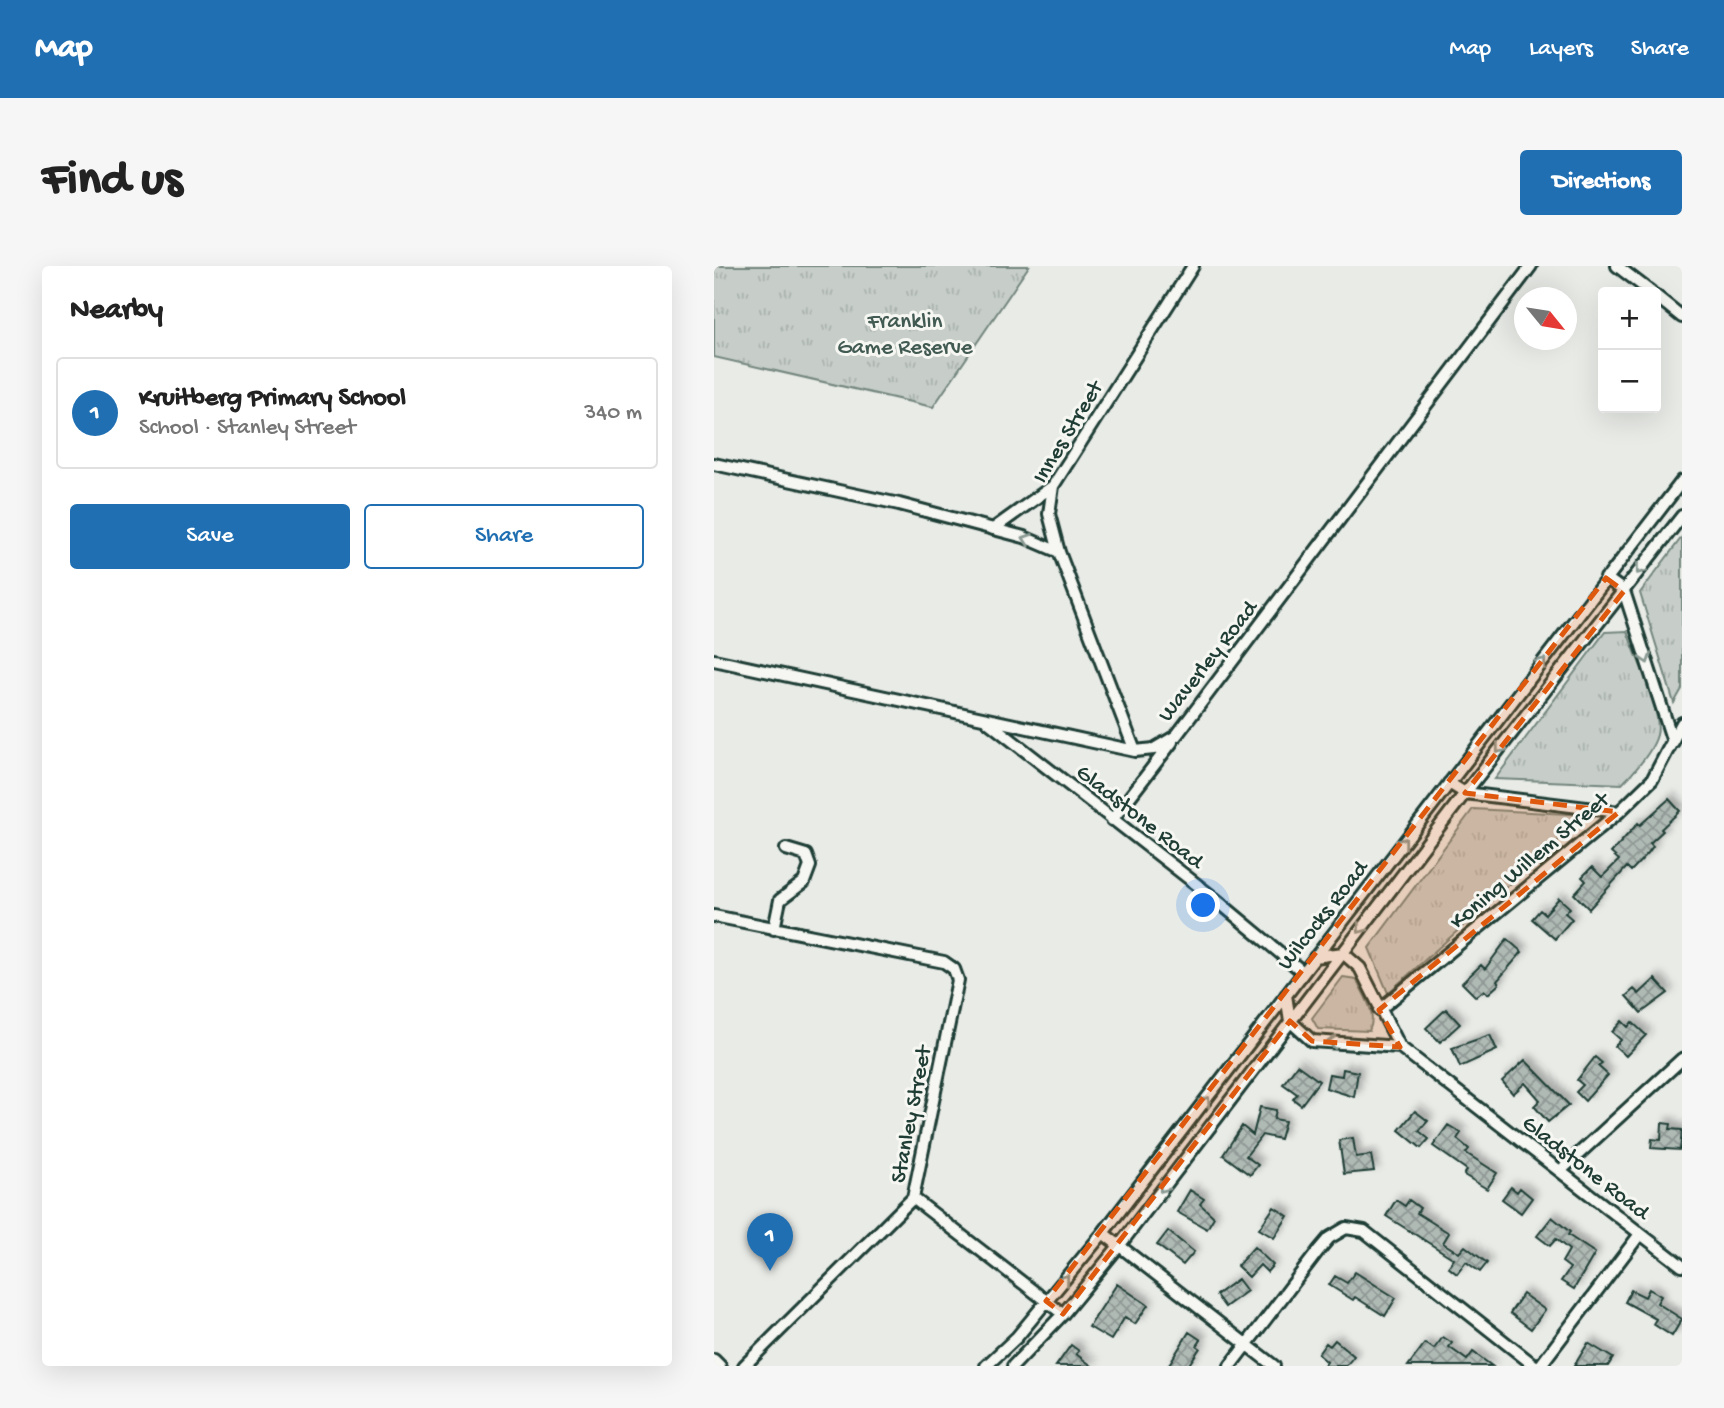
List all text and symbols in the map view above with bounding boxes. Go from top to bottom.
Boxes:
text: Map [35,30,92,68]
text: Map [1449,35,1491,64]
text: Layers [1529,35,1593,64]
text: Share [1631,35,1689,64]
button: Directions [1520,150,1682,215]
text: Find us [42,153,182,211]
north arrow [1514,287,1577,350]
map controls [1598,287,1661,413]
button: + [1598,287,1661,350]
text: Nearby [70,294,163,329]
park label: Franklin Game Reserve [837,309,974,362]
button: − [1598,350,1661,413]
street label: Innes Street [1028,375,1111,489]
text: Kruitberg Primary School [139,384,406,415]
text: 1 [90,400,100,427]
text: 340 m [584,400,642,427]
text: School · Stanley Street [139,415,356,442]
button: Save [70,504,350,569]
button: Share [364,504,644,569]
one-way arrow [1021,533,1033,547]
one-way arrow [1636,562,1649,575]
street label: Waverley Road [1153,595,1265,728]
one-way arrow [1638,652,1652,664]
one-way arrow [1534,657,1547,670]
one-way arrow [1495,741,1508,754]
street label: Gladstone Road [1070,760,1209,877]
street label: Koning Willem Street [1445,786,1617,936]
one-way arrow [1395,837,1408,850]
street label: Wilcocks Road [1273,855,1376,976]
your location [1186,888,1220,922]
one-way arrow [1356,921,1369,934]
one-way arrow [1326,1035,1337,1050]
street label: Stanley Street [886,1042,939,1185]
one-way arrow [1197,1096,1210,1108]
street label: Gladstone Road [1516,1111,1655,1228]
one-way arrow [1159,1180,1171,1193]
pin: 1 [747,1213,793,1271]
one-way arrow [1057,1275,1069,1288]

